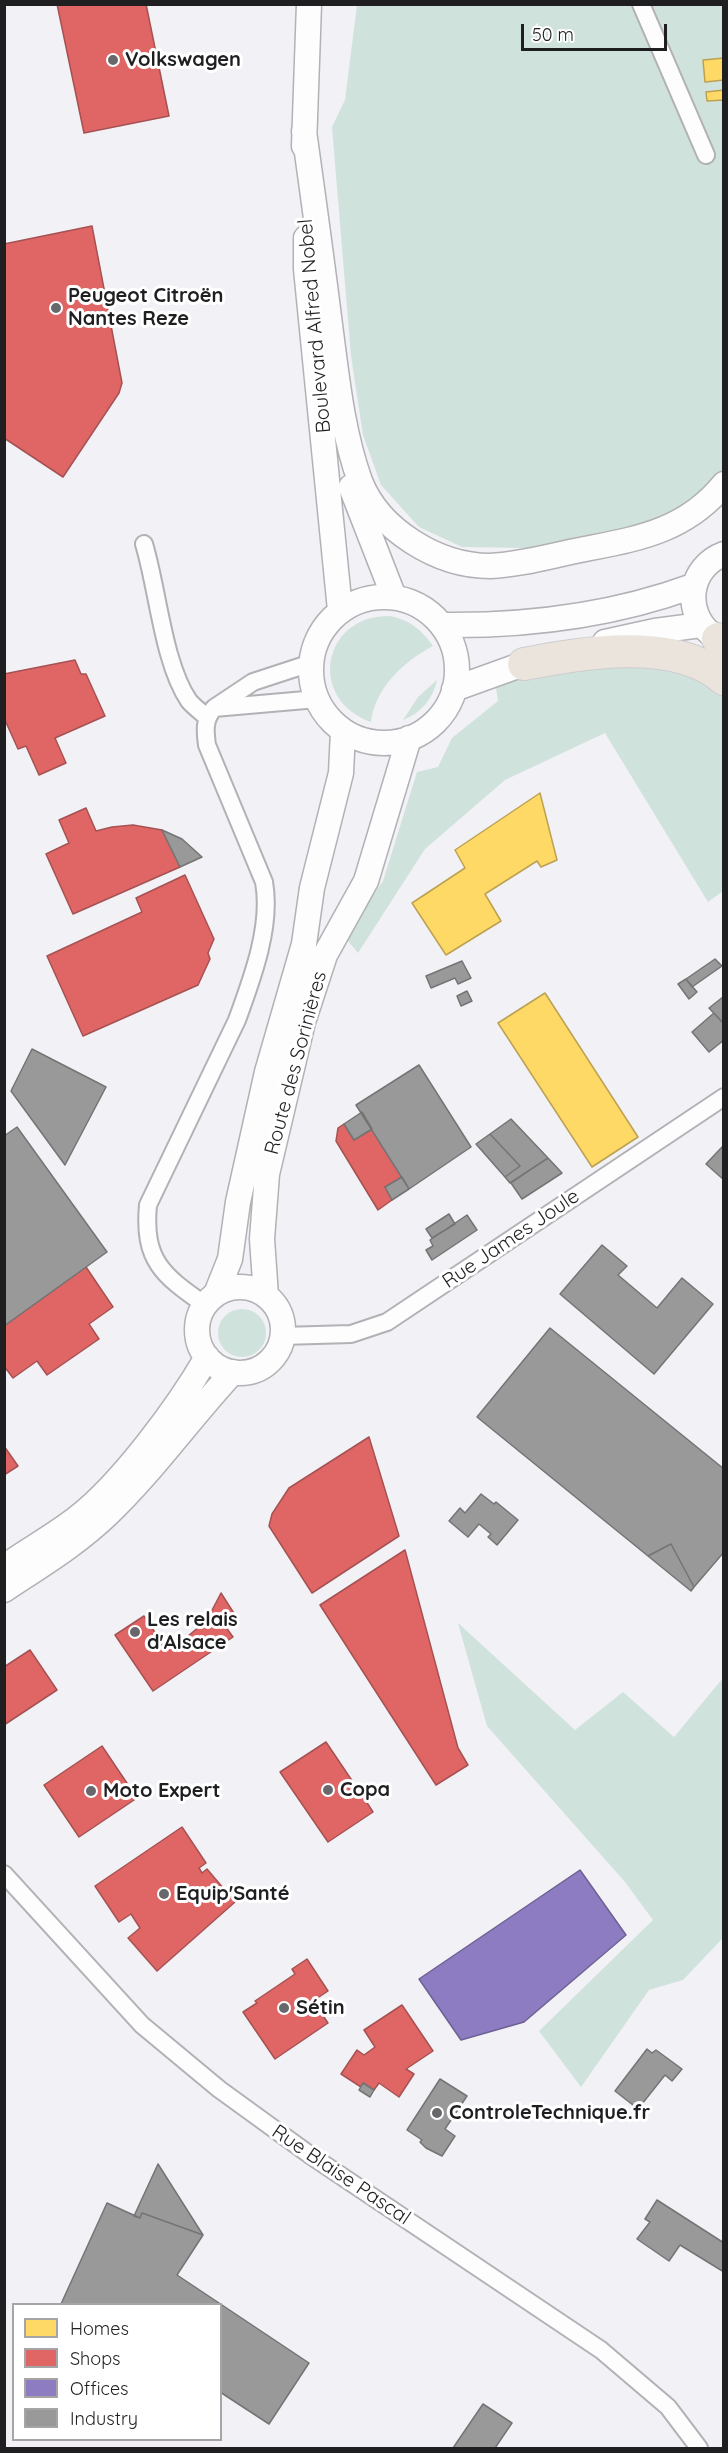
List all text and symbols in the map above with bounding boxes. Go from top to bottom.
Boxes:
scale bar [524,12,670,50]
text: 50 m [532,23,574,46]
place label: Volkswagen [125,48,241,72]
marker: Volkswagen [106,53,120,67]
street label: Boulevard Alfred Nobel [294,218,336,434]
place label: Peugeot Citroën Nantes Reze [68,284,223,331]
marker: Peugeot Citroën Nantes Reze [49,301,63,315]
street label: Route des Sorinières [260,969,332,1157]
street label: Rue James Joule [438,1184,584,1294]
place label: Les relais d'Alsace [147,1608,238,1655]
marker: Les relais d'Alsace [128,1625,142,1639]
place label: Copa [340,1778,390,1802]
place label: Moto Expert [103,1779,220,1803]
marker: Copa [321,1783,335,1797]
marker: Moto Expert [84,1784,98,1798]
place label: Equip'Santé [176,1882,289,1906]
marker: Equip'Santé [157,1887,171,1901]
place label: Sétin [296,1996,345,2020]
marker: Sétin [277,2001,291,2015]
place label: ControleTechnique.fr [449,2101,650,2125]
marker: ControleTechnique.fr [430,2106,444,2120]
street label: Rue Blaise Pascal [267,2120,415,2230]
legend [12,2303,222,2441]
text: Homes [70,2317,129,2340]
text: Shops [70,2347,121,2370]
text: Offices [70,2377,129,2400]
text: Industry [70,2407,138,2430]

